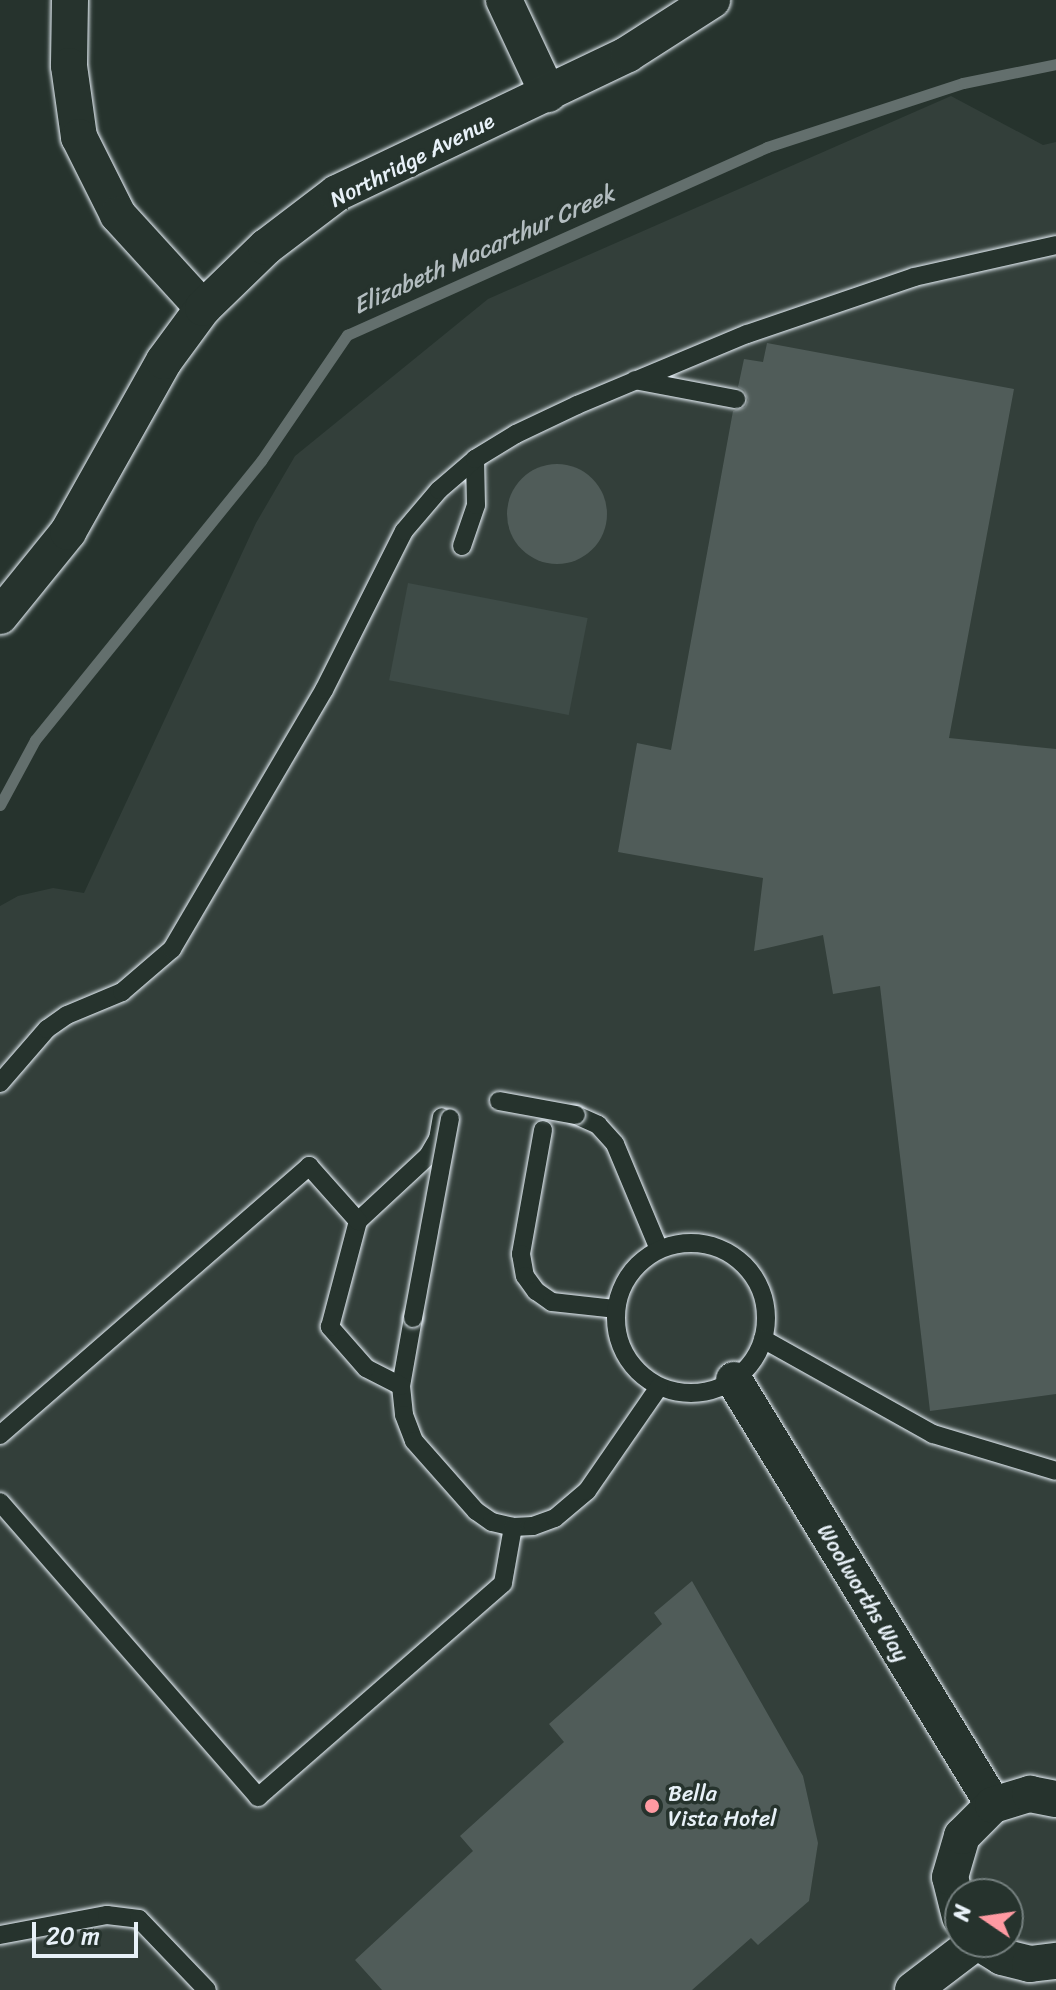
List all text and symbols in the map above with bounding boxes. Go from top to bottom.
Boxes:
street label: Northridge Avenue [325,107,499,213]
water label: Elizabeth Macarthur Creek [349,179,619,321]
street label: Woolworths Way [812,1519,914,1667]
place label: Bella Vista Hotel [668,1780,778,1832]
marker: Bella Vista Hotel [643,1797,661,1815]
north arrow [944,1878,1024,1958]
text: N [941,1901,983,1925]
scale bar [36,1906,142,1956]
text: 20 m [46,1915,100,1957]

